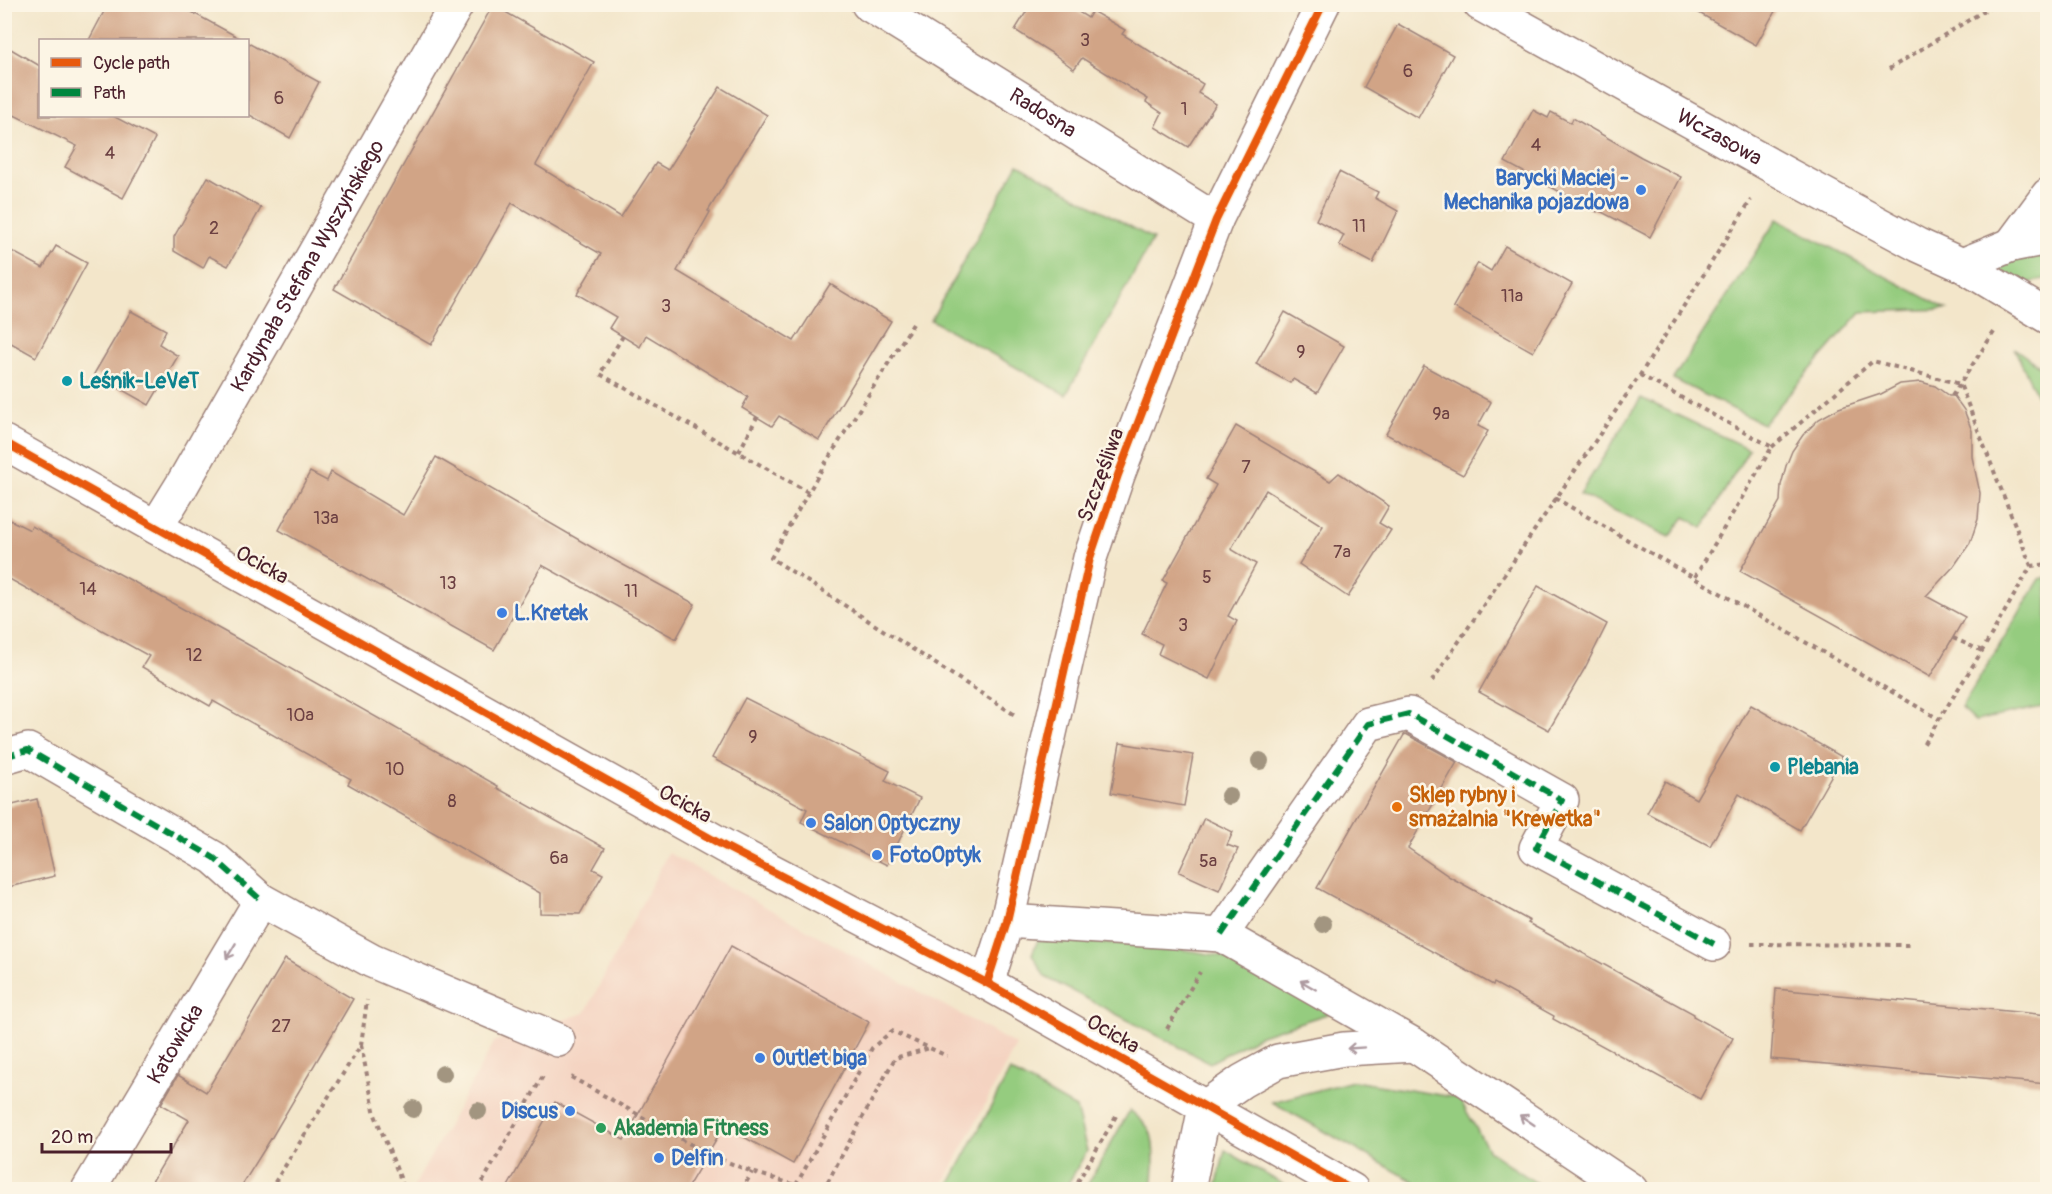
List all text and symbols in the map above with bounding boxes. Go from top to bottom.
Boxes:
house number: 3 [1080,29,1090,52]
legend [39,39,249,117]
text: Cycle path [93,52,170,75]
house number: 6 [1403,60,1413,83]
text: Path [93,82,126,105]
street label: Radosna [1004,82,1082,144]
house number: 6 [274,87,284,110]
house number: 1 [1180,98,1188,121]
street label: Wczasowa [1672,102,1767,172]
house number: 4 [1531,134,1542,157]
street label: Kardynała Stefana Wyszyńskiego [225,135,390,397]
house number: 4 [105,142,116,165]
place label: Barycki Maciej - Mechanika pojazdowa [1444,165,1629,216]
marker: Barycki Maciej - Mechanika pojazdowa [1634,183,1648,197]
house number: 11 [1352,215,1366,238]
house number: 2 [209,217,219,240]
house number: 11a [1501,285,1523,308]
house number: 3 [661,295,671,318]
house number: 9 [1296,341,1306,364]
place label: Leśnik-LeVeT [79,368,200,395]
marker: Leśnik-LeVeT [60,374,74,388]
house number: 9a [1432,403,1450,426]
street label: Szczęśliwa [1072,424,1130,526]
house number: 7 [1241,456,1251,479]
house number: 13a [313,507,339,530]
street label: Ocicka [231,539,293,591]
house number: 7a [1333,541,1351,564]
house number: 5 [1202,566,1212,589]
house number: 13 [439,572,457,595]
house number: 14 [79,578,97,601]
house number: 11 [624,580,638,603]
place label: L.Kretek [514,600,588,627]
marker: L.Kretek [495,606,509,620]
house number: 3 [1178,614,1188,637]
house number: 12 [185,644,203,667]
house number: 10a [286,704,314,727]
house number: 9 [748,726,758,749]
place label: Plebania [1787,754,1859,781]
house number: 10 [385,758,405,781]
marker: Plebania [1768,760,1782,774]
street label: Ocicka [654,778,716,830]
place label: Sklep rybny i smażalnia "Krewetka" [1409,782,1601,833]
house number: 8 [447,790,457,813]
marker: Sklep rybny i smażalnia "Krewetka" [1390,800,1404,814]
place label: Salon Optyczny [823,810,960,837]
marker: Salon Optyczny [804,816,818,830]
place label: FotoOptyk [889,842,981,869]
house number: 6a [550,847,568,870]
marker: FotoOptyk [870,848,884,862]
house number: 5a [1199,850,1217,873]
one-way arrow [224,942,236,959]
one-way arrow [1300,978,1317,990]
street label: Katowicka [141,999,209,1089]
street label: Ocicka [1082,1008,1144,1060]
house number: 27 [271,1015,291,1038]
one-way arrow [1346,1043,1366,1054]
place label: Outlet biga [772,1045,867,1072]
marker: Outlet biga [753,1051,767,1065]
place label: Discus [501,1098,559,1125]
marker: Discus [563,1104,577,1118]
one-way arrow [1519,1114,1536,1126]
place label: Akademia Fitness [613,1115,769,1142]
scale bar [42,1116,171,1154]
marker: Akademia Fitness [594,1121,608,1135]
text: 20 m [51,1126,93,1149]
place label: Delfin [671,1145,724,1172]
marker: Delfin [652,1151,666,1165]

